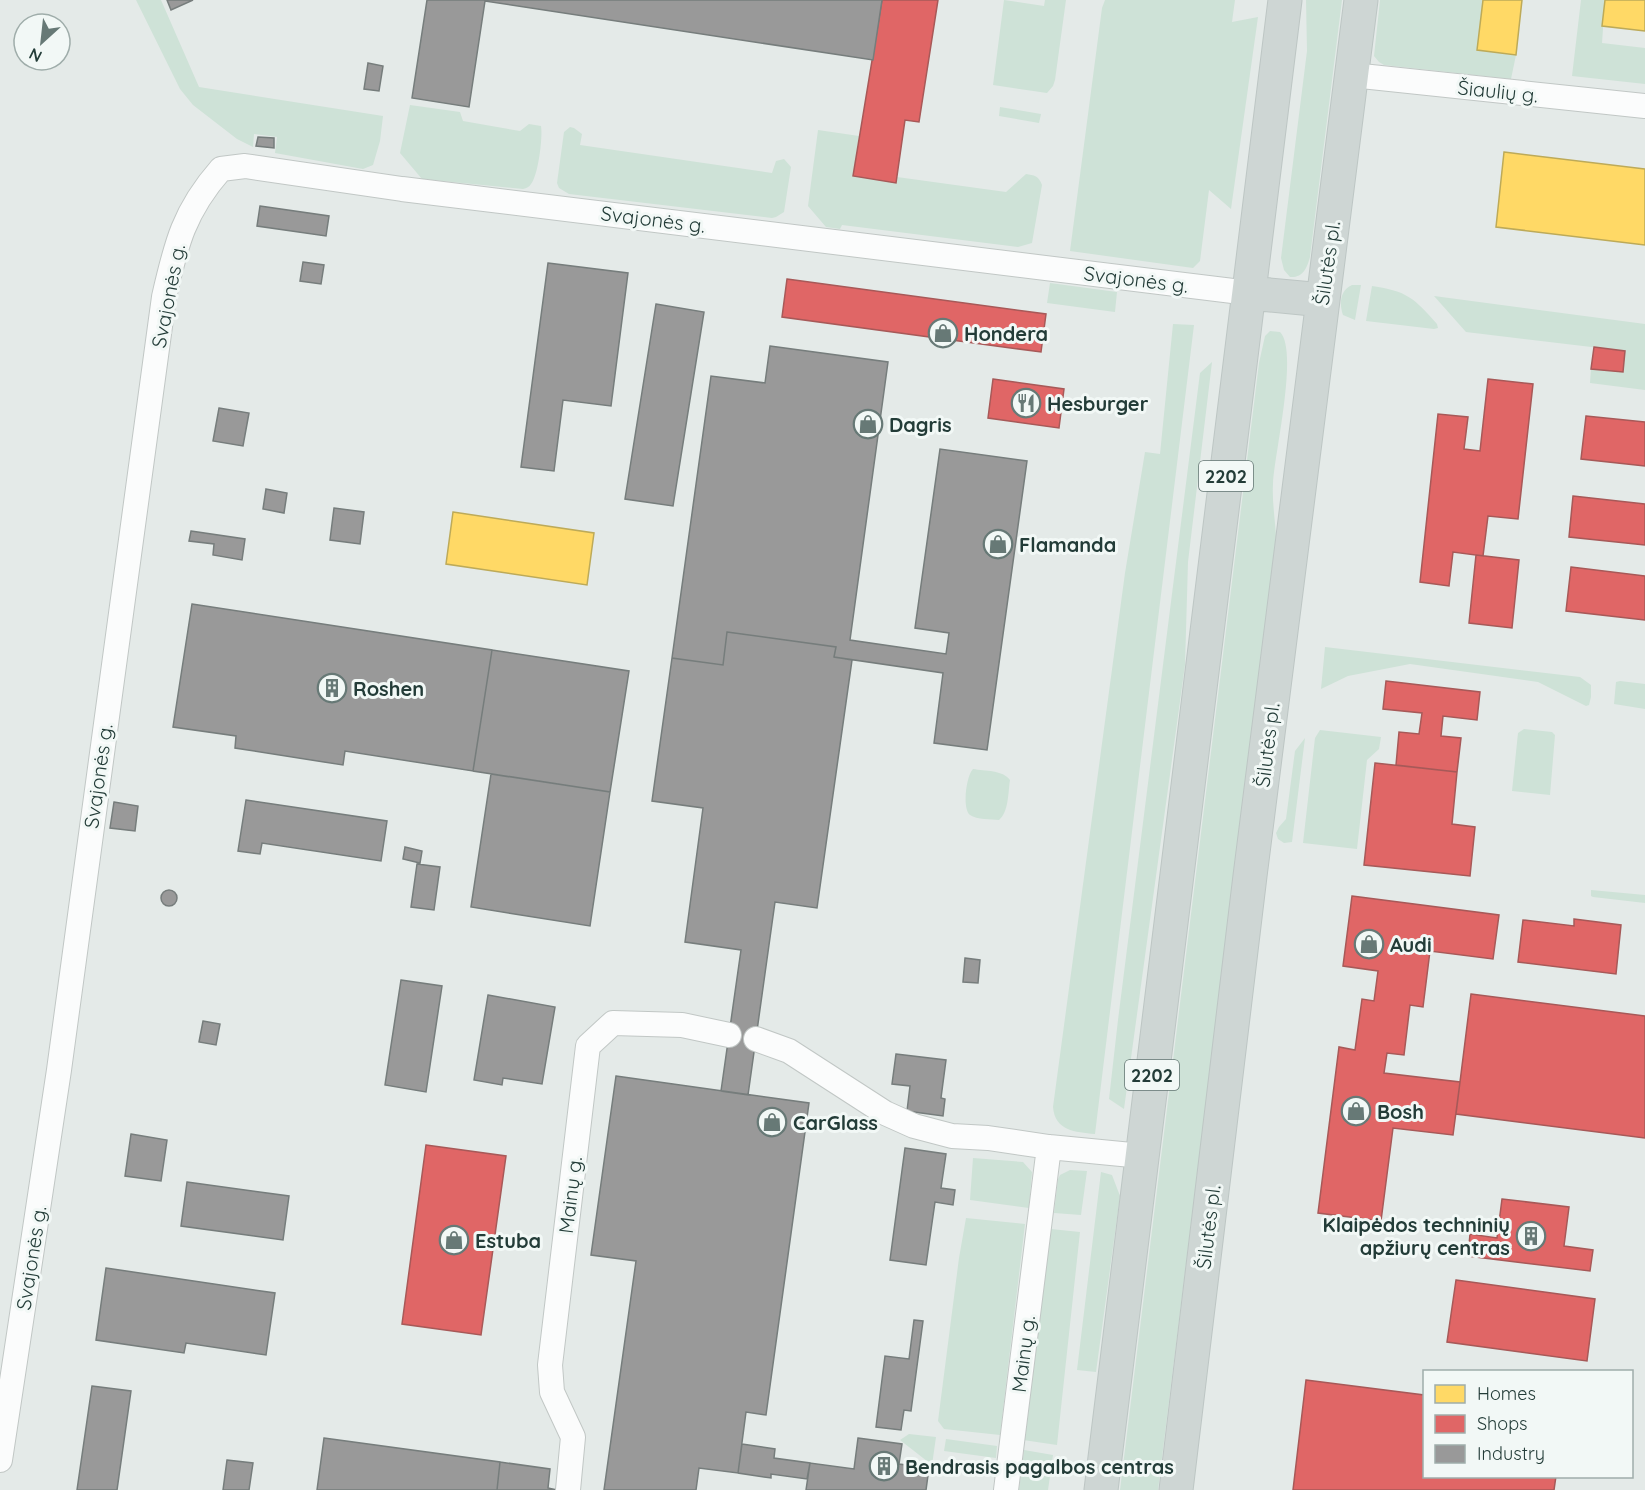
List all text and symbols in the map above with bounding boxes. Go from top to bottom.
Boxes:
north arrow [12,12,72,72]
text: N [25,44,45,67]
street label: Šiaulių g. [1457,74,1539,108]
street label: Svajonės g. [599,200,707,238]
street label: Šilutės pl. [1309,219,1345,307]
street label: Svajonės g. [146,242,190,350]
street label: Svajonės g. [1082,260,1190,298]
shop icon: Hondera [927,317,959,349]
place label: Hondera [964,321,1048,346]
restaurant icon: Hesburger [1010,387,1042,419]
place label: Hesburger [1047,391,1149,416]
shop icon: Dagris [852,408,884,440]
place label: Dagris [889,412,952,437]
road number: 2202 [1199,461,1253,491]
shop icon: Flamanda [982,528,1014,560]
place label: Flamanda [1019,532,1116,557]
building icon: Roshen [316,672,348,704]
place label: Roshen [353,676,424,701]
street label: Šilutės pl. [1249,702,1285,788]
street label: Svajonės g. [78,722,118,830]
shop icon: Audi [1353,928,1385,960]
place label: Audi [1390,932,1432,957]
road number: 2202 [1125,1060,1179,1090]
shop icon: Bosh [1340,1095,1372,1127]
place label: Bosh [1377,1099,1424,1124]
shop icon: CarGlass [756,1106,788,1138]
place label: CarGlass [793,1110,878,1135]
street label: Mainų g. [553,1155,587,1235]
street label: Šilutės pl. [1190,1184,1226,1270]
street label: Svajonės g. [10,1204,52,1312]
place label: Klaipėdos techninių apžiurų centras [1323,1212,1510,1260]
building icon: Klaipėdos techninių apžiurų centras [1515,1220,1547,1252]
shop icon: Estuba [438,1224,470,1256]
place label: Estuba [475,1228,541,1253]
street label: Mainų g. [1006,1314,1040,1394]
legend [1423,1370,1633,1478]
text: Homes [1477,1382,1536,1405]
text: Shops [1477,1412,1528,1435]
text: Industry [1477,1442,1545,1465]
building icon: Bendrasis pagalbos centras [868,1450,900,1482]
place label: Bendrasis pagalbos centras [905,1454,1174,1479]

